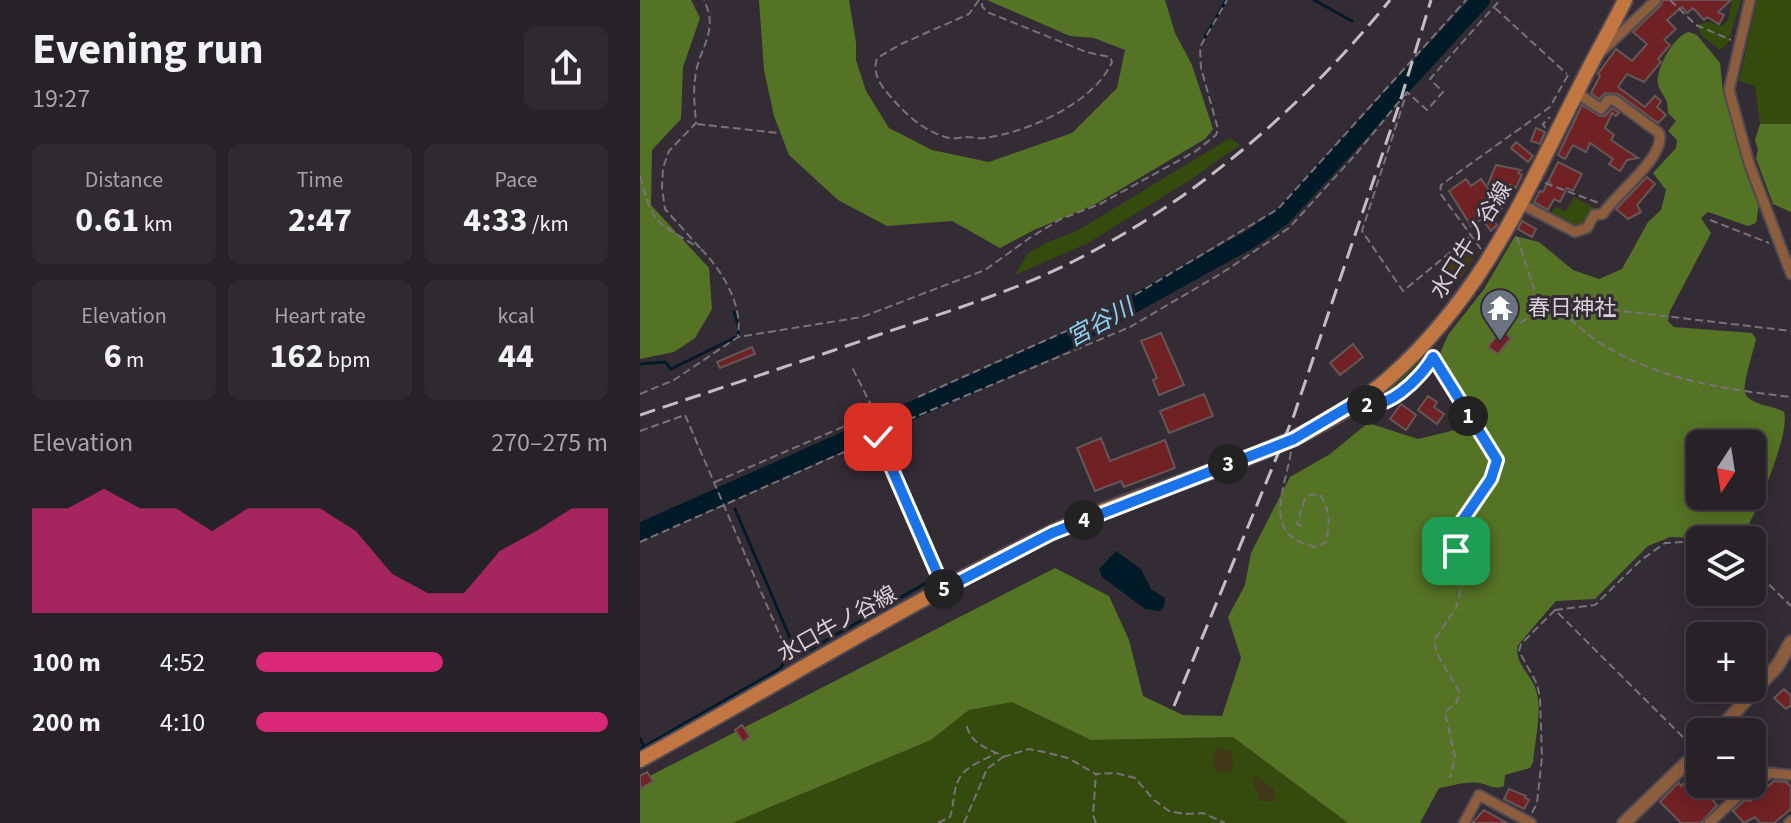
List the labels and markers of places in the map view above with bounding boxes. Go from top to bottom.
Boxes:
temple icon: 春日神社 [1479,287,1521,342]
place label: 春日神社 [1528,292,1616,324]
pin: 2 [1347,385,1387,425]
pin: 1 [1448,396,1488,436]
pin [844,403,912,471]
pin: 3 [1208,444,1248,484]
pin: 4 [1064,500,1104,540]
pin [1422,517,1490,585]
pin: 5 [924,569,964,609]

